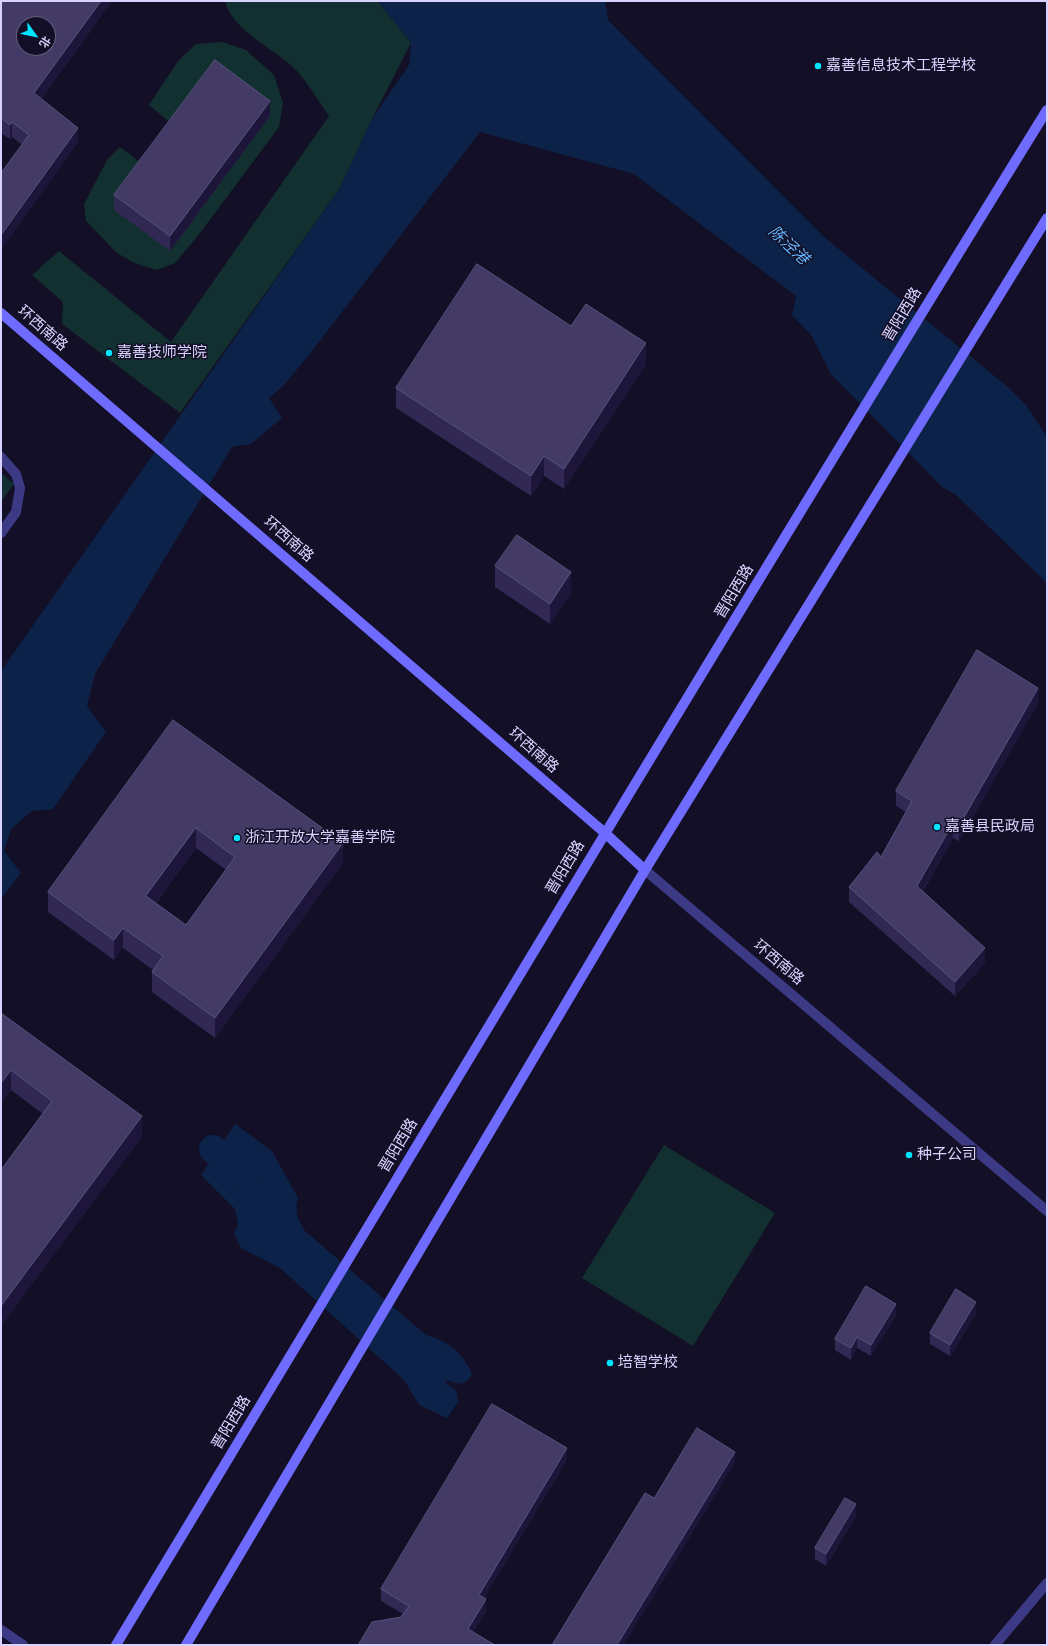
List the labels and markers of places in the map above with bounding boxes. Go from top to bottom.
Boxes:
place label: 嘉善信息技术工程学校 [826,57,976,75]
marker: 嘉善信息技术工程学校 [813,61,823,71]
place label: 嘉善技师学院 [117,344,207,362]
marker: 嘉善技师学院 [104,348,114,358]
place label: 嘉善县民政局 [945,818,1035,836]
marker: 嘉善县民政局 [932,822,942,832]
place label: 浙江开放大学嘉善学院 [245,829,395,847]
marker: 浙江开放大学嘉善学院 [232,833,242,843]
place label: 种子公司 [917,1146,977,1164]
marker: 种子公司 [904,1150,914,1160]
place label: 培智学校 [618,1354,678,1372]
marker: 培智学校 [605,1358,615,1368]

